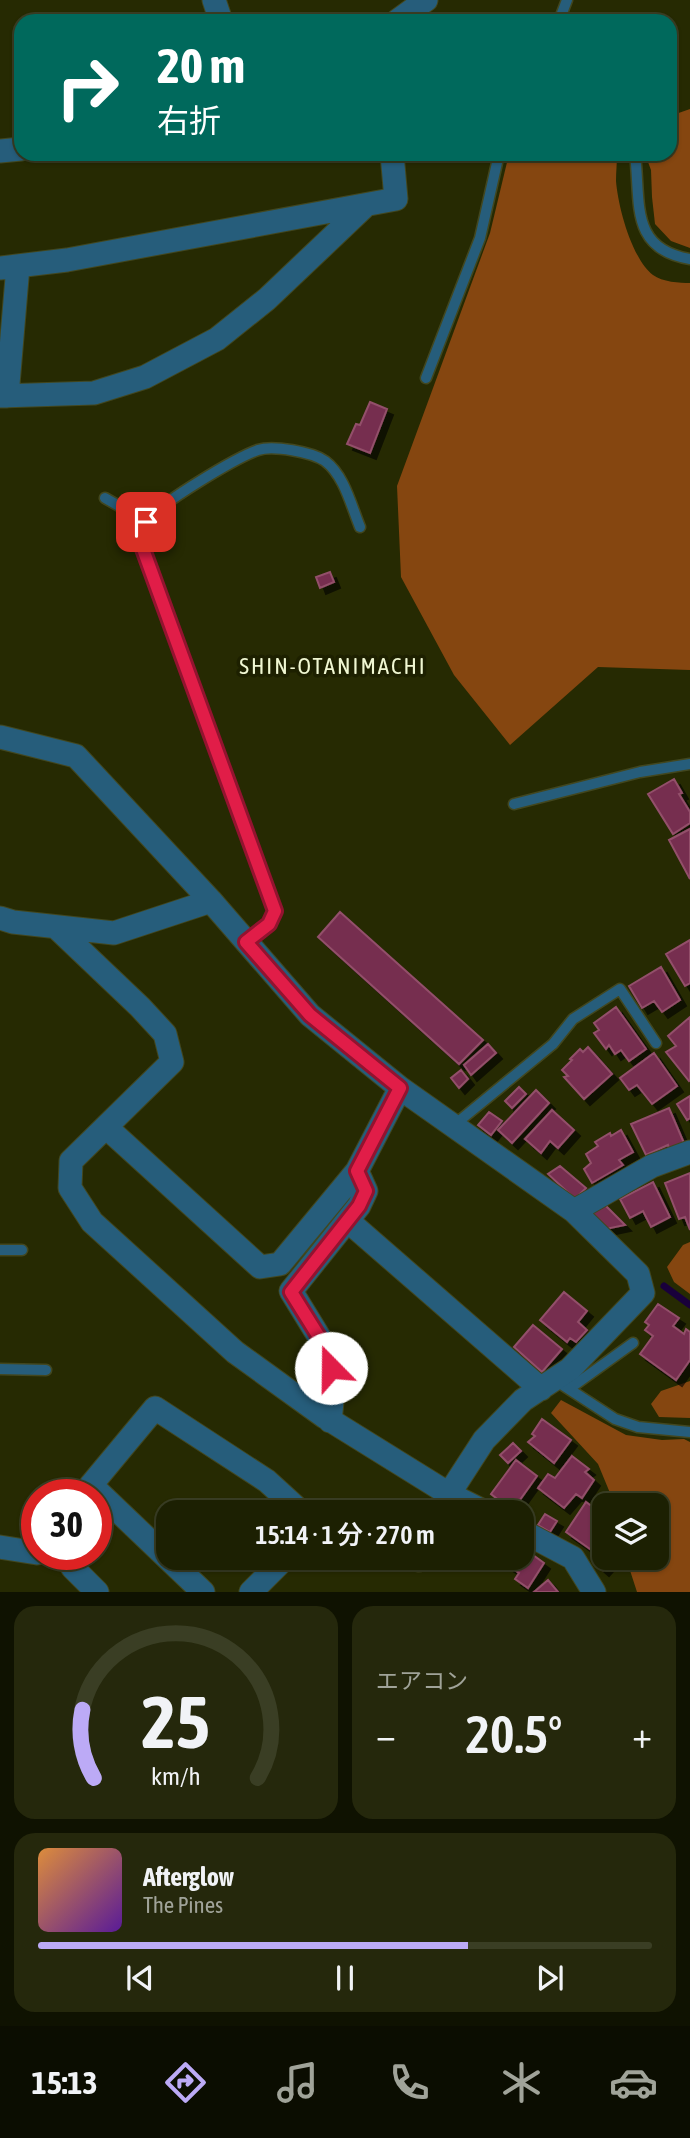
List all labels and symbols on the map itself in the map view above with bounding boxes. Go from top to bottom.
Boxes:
pin [116,492,176,552]
district label: SHIN-OTANIMACHI [239,653,427,679]
position arrow [294,1331,368,1405]
speed limit sign: 30 [21,1479,112,1570]

